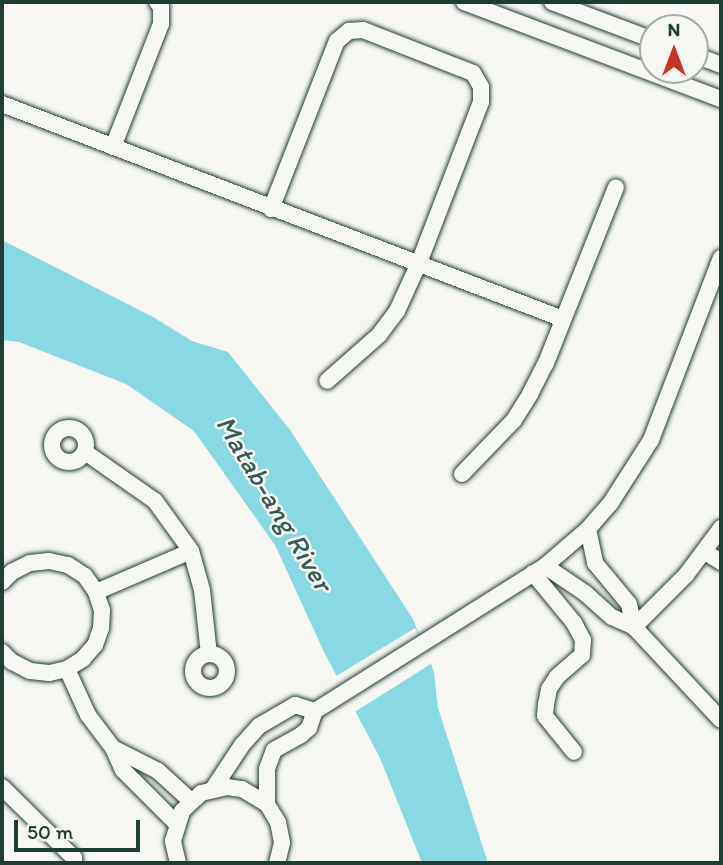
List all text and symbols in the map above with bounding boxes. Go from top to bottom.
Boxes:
north arrow [639,14,709,84]
text: N [668,18,680,41]
water label: Matab-ang River [209,409,341,597]
scale bar [18,806,144,850]
text: 50 m [27,819,73,844]

